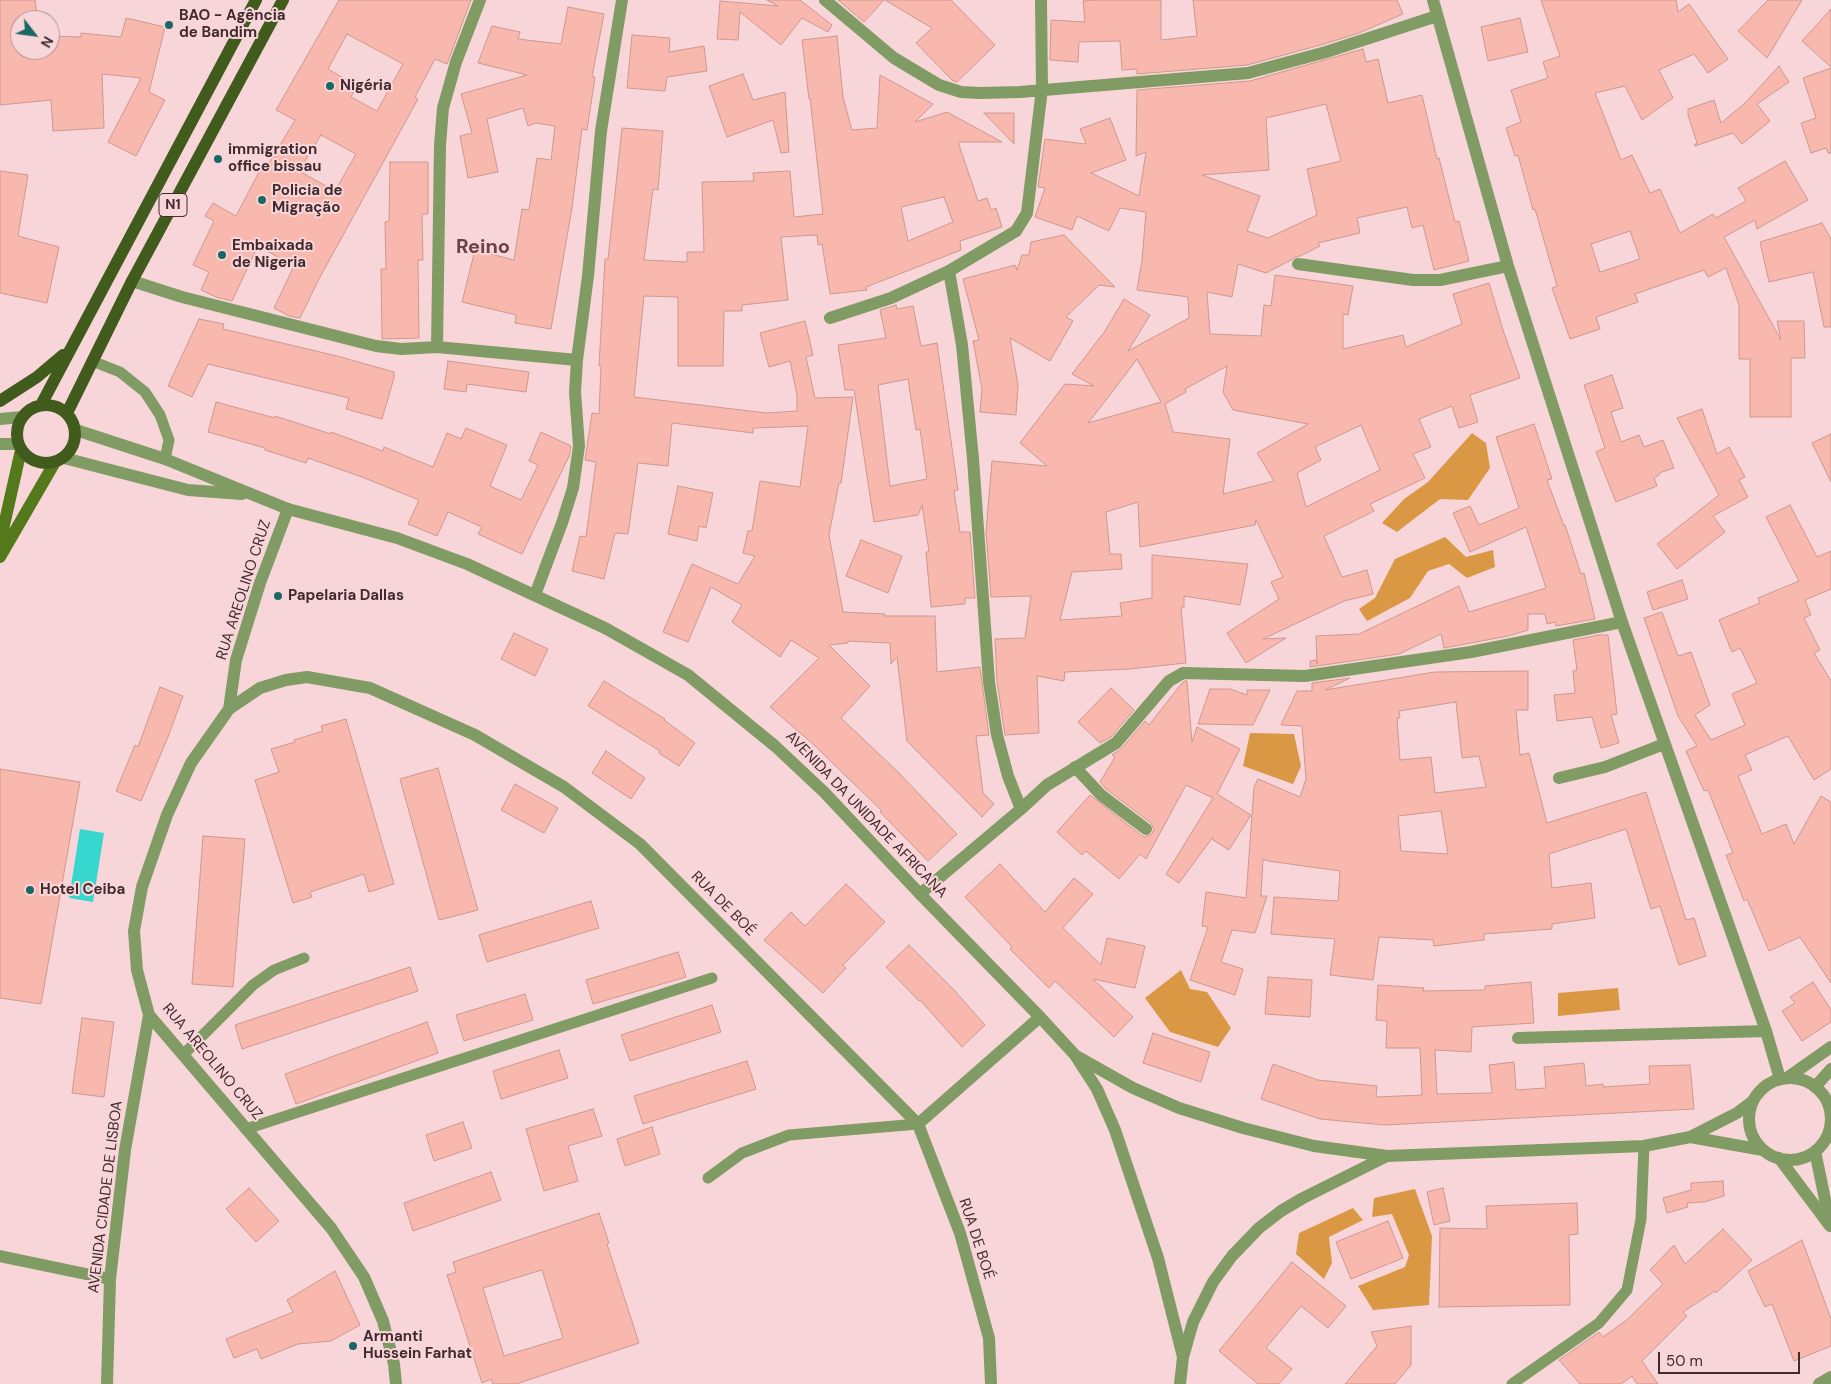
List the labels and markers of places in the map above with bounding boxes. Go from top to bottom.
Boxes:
place label: BAO - Agência de Bandim [179,7,286,42]
marker: BAO - Agência de Bandim [163,19,175,31]
place label: Nigéria [340,77,392,95]
marker: Nigéria [324,80,336,92]
place label: immigration office bissau [228,141,321,176]
marker: immigration office bissau [212,153,224,165]
place label: Policia de Migração [272,182,342,217]
marker: Policia de Migração [256,194,268,206]
place label: Embaixada de Nigeria [232,237,313,272]
marker: Embaixada de Nigeria [216,249,228,261]
place label: Papelaria Dallas [288,587,404,605]
marker: Papelaria Dallas [272,590,284,602]
place label: Hotel Ceiba [40,881,125,899]
marker: Hotel Ceiba [24,884,36,896]
place label: Armanti Hussein Farhat [363,1328,472,1363]
marker: Armanti Hussein Farhat [347,1340,359,1352]

